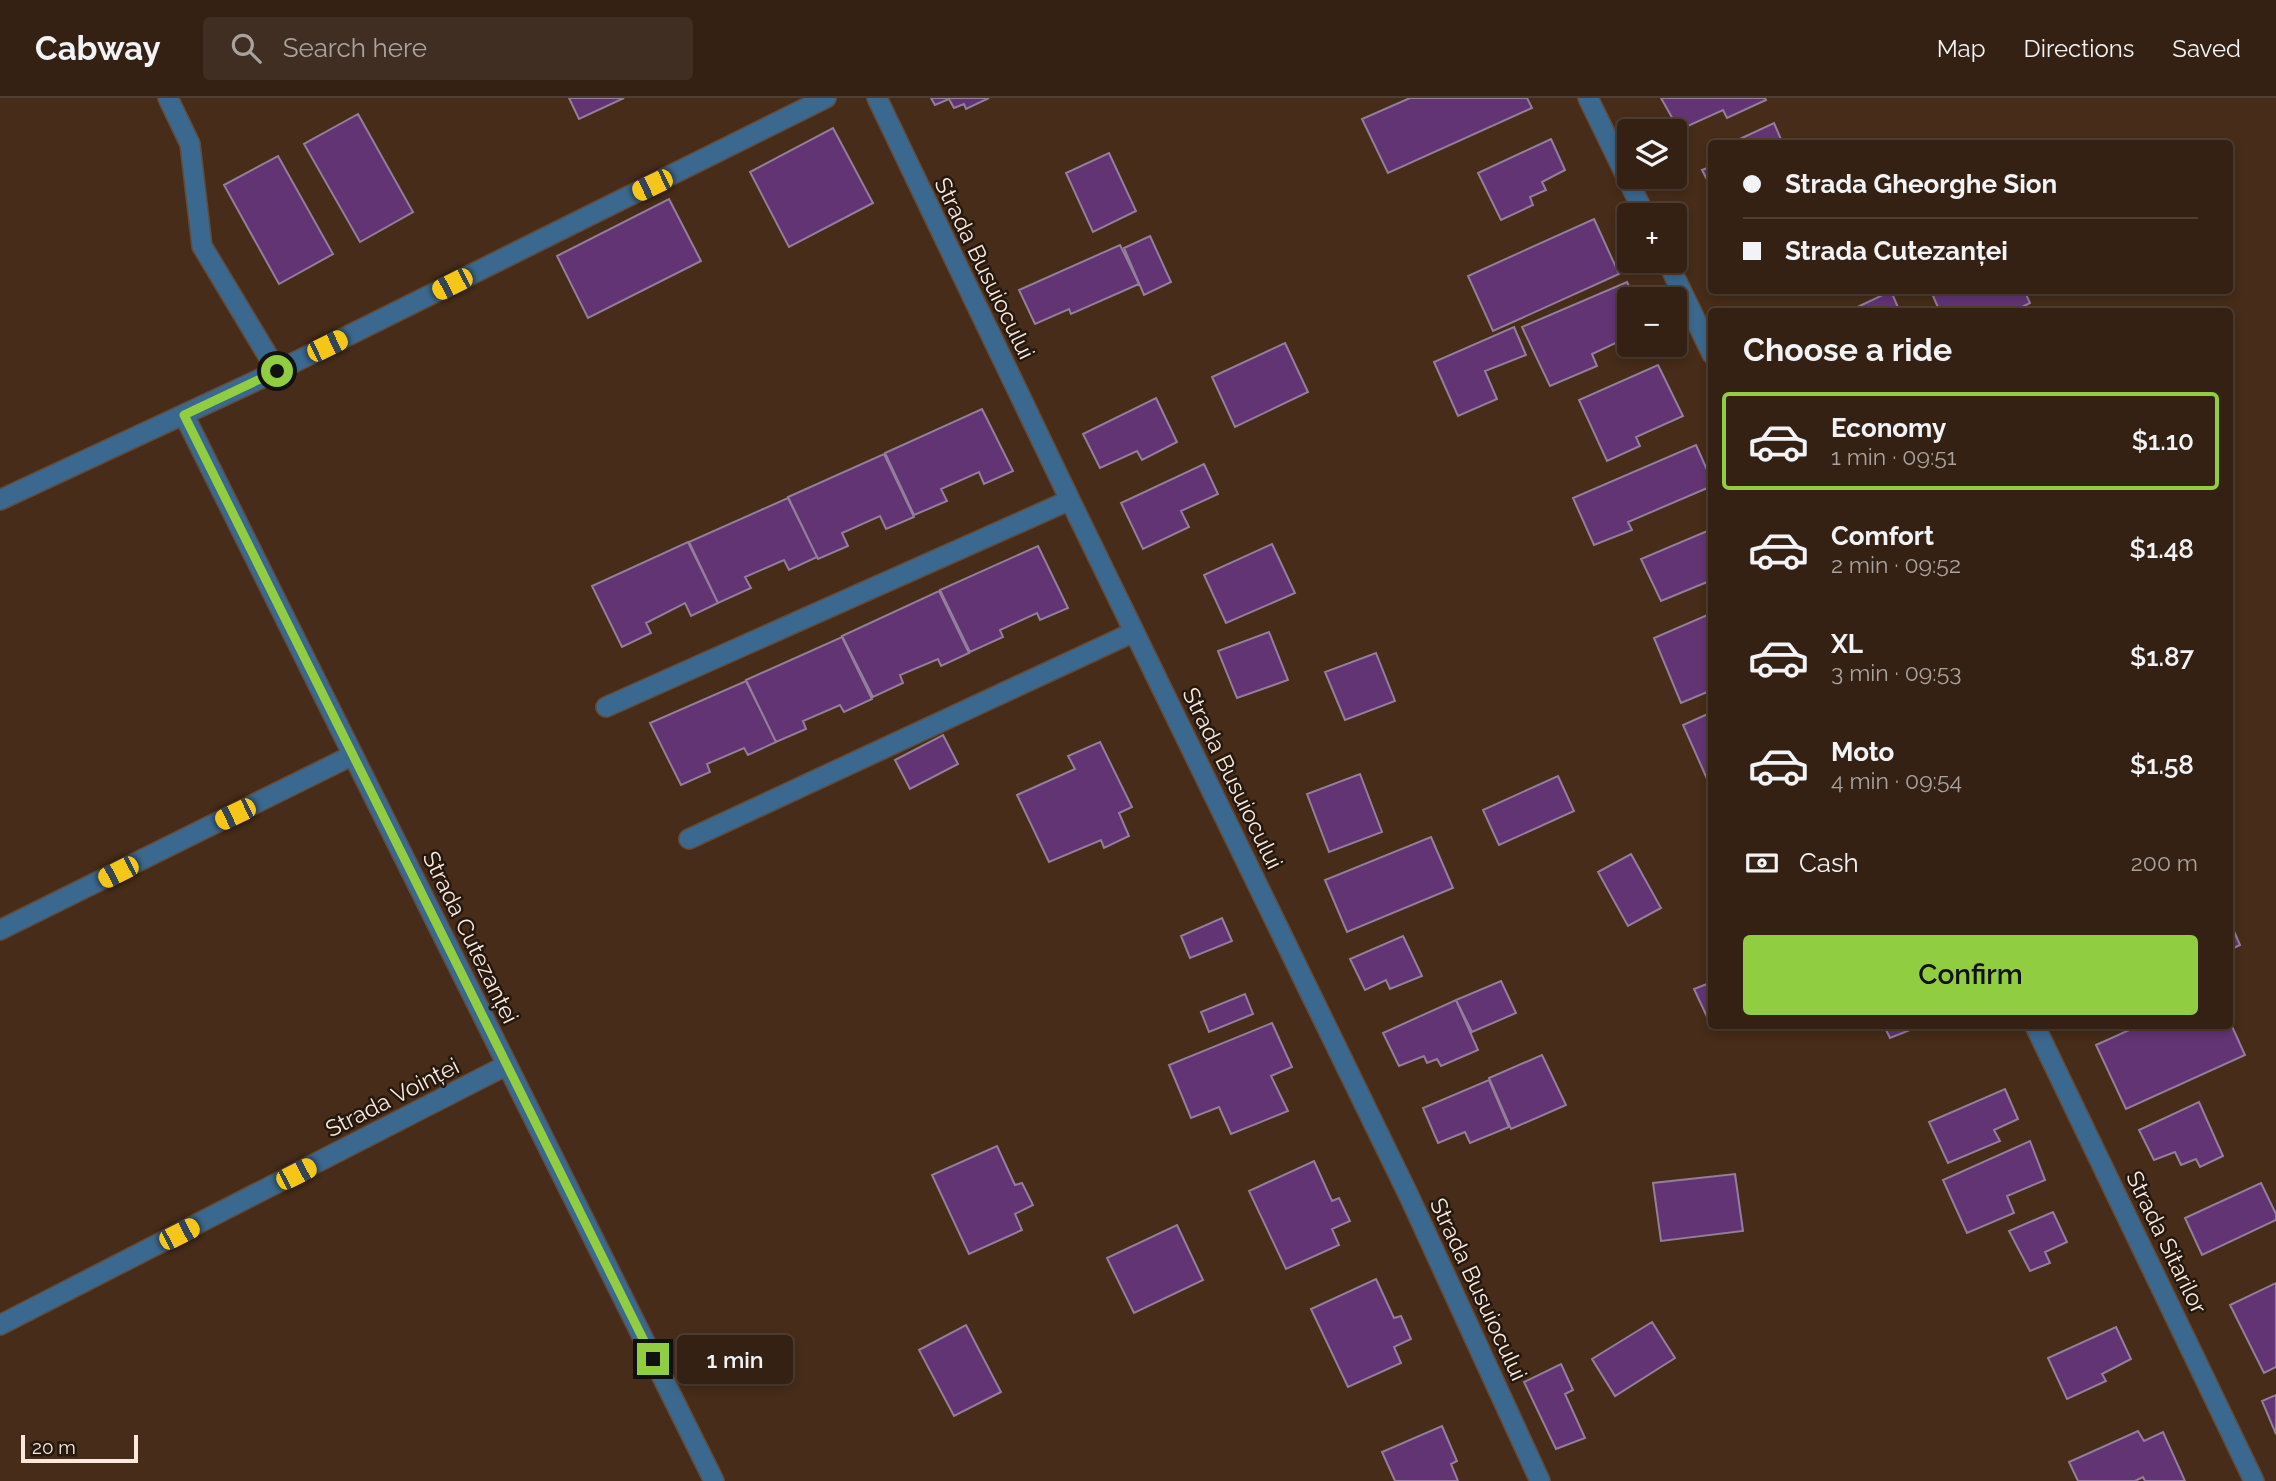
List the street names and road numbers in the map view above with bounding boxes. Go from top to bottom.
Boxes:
street label: Strada Busuiocului [929,173,1041,363]
street label: Strada Busuiocului [1177,683,1289,873]
street label: Strada Cutezanței [418,847,524,1027]
street label: Strada Voinței [321,1052,463,1142]
street label: Strada Sitarilor [2121,1166,2213,1318]
street label: Strada Busuiocului [1425,1193,1533,1385]

